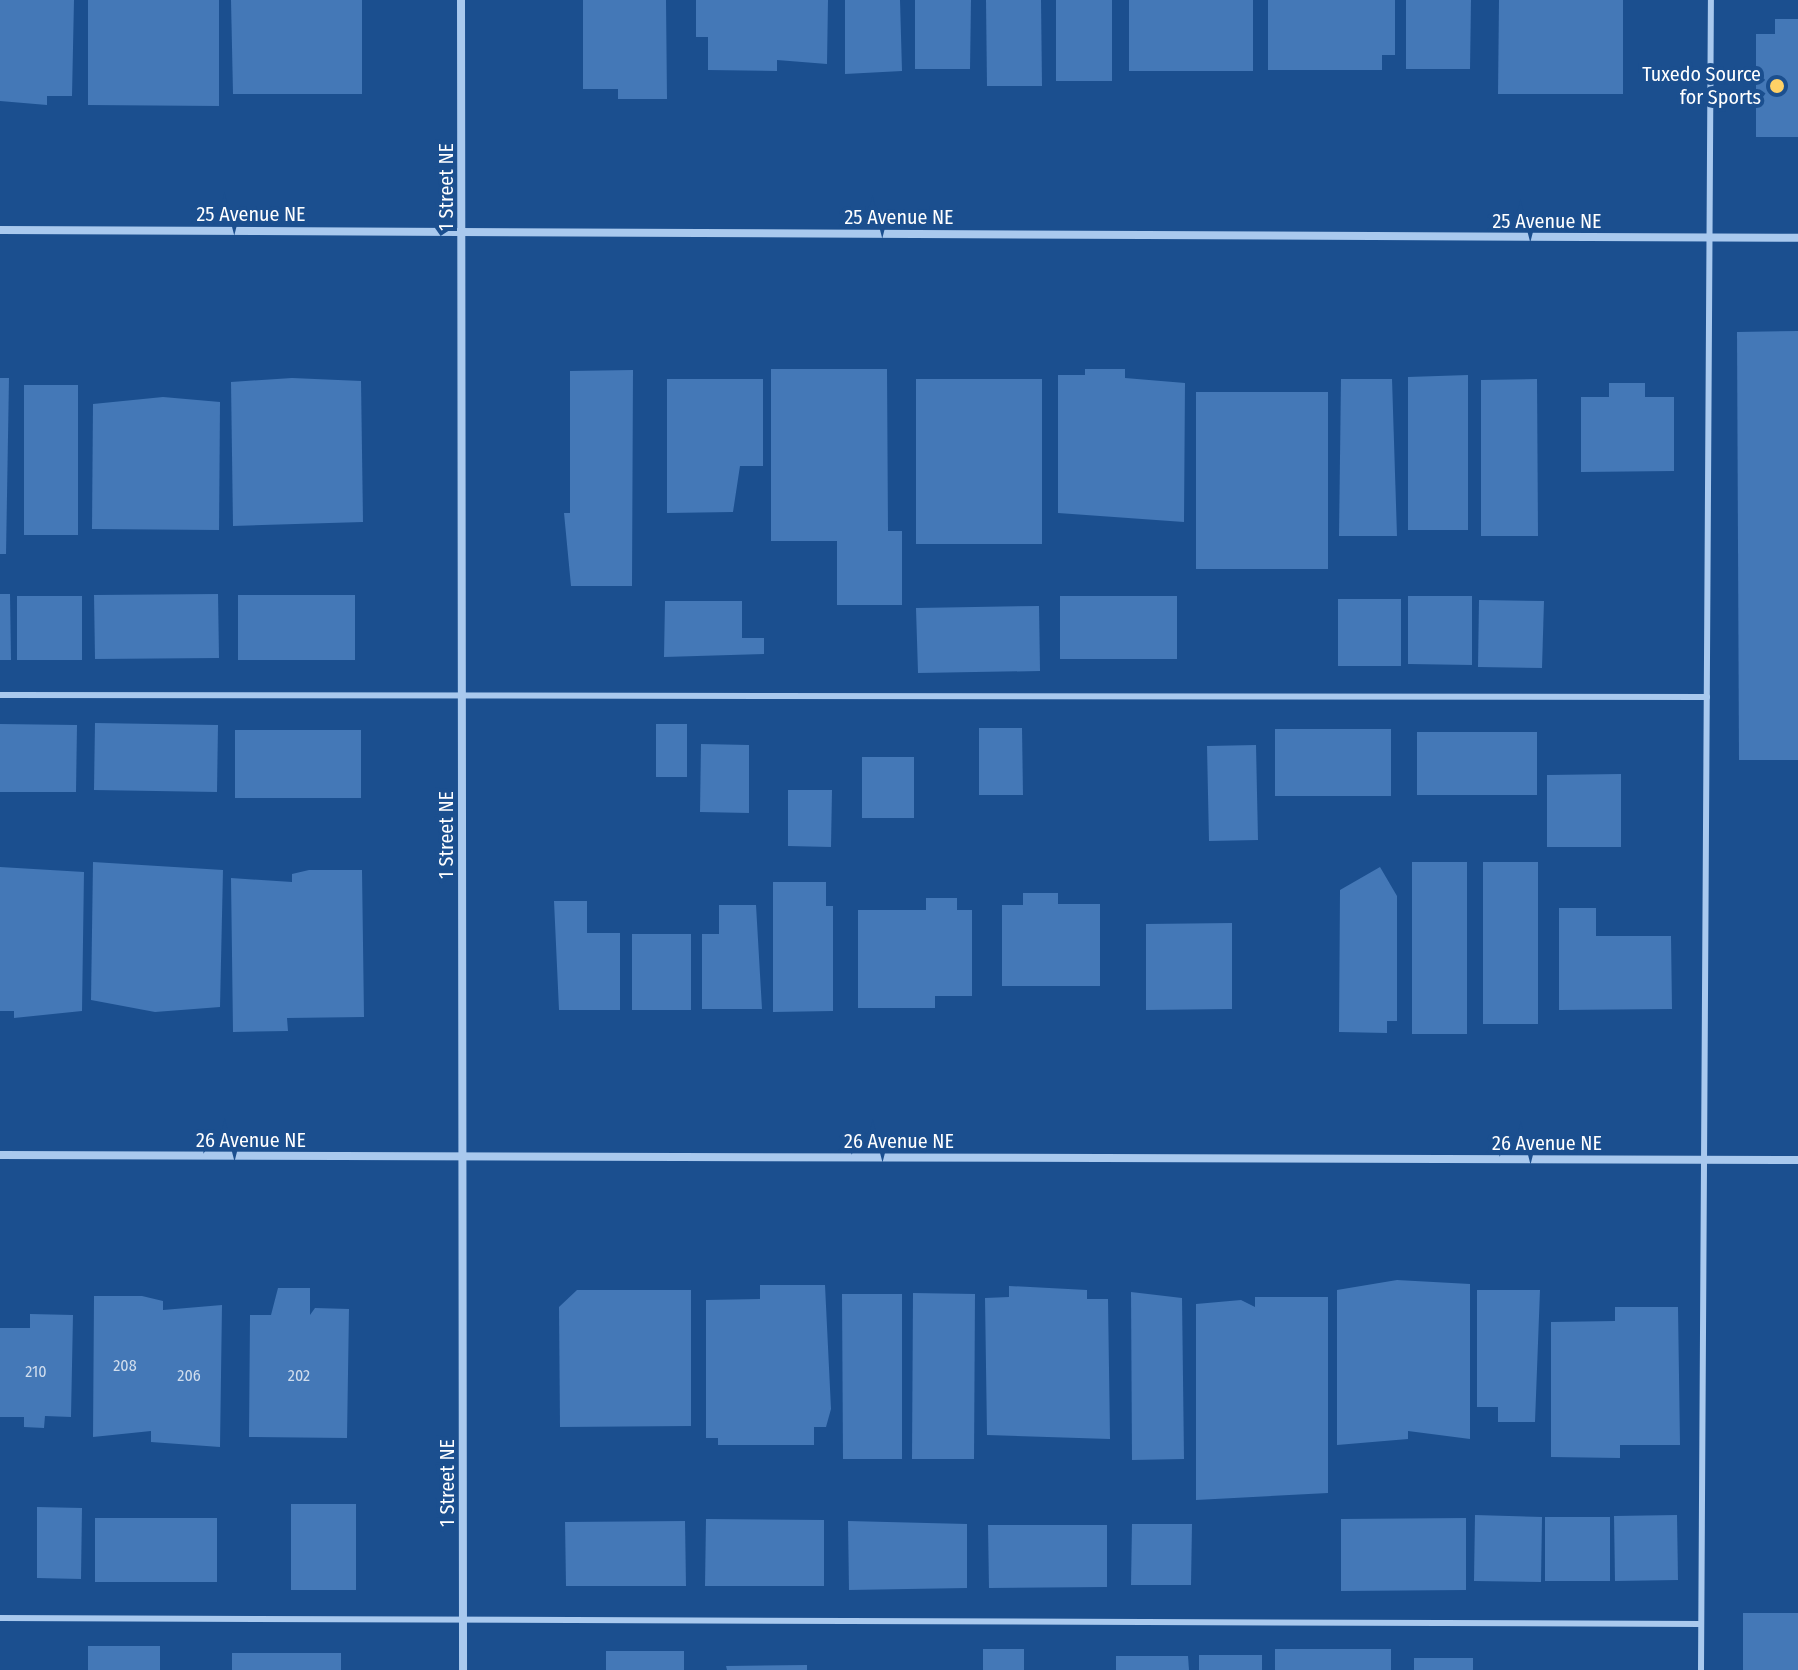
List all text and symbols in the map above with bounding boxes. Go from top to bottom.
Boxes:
place label: Tuxedo Source for Sports [1642,62,1761,109]
marker: Tuxedo Source for Sports [1768,77,1786,95]
street label: 1 Street NE [434,143,458,231]
street label: 25 Avenue NE [196,202,306,226]
street label: 25 Avenue NE [844,205,954,229]
street label: 25 Avenue NE [1492,209,1602,233]
street label: 1 Street NE [434,791,458,879]
street label: 26 Avenue NE [196,1128,306,1152]
street label: 26 Avenue NE [844,1129,954,1153]
street label: 26 Avenue NE [1492,1131,1602,1155]
house number: 208 [113,1356,137,1376]
house number: 210 [25,1362,47,1382]
house number: 206 [177,1366,201,1386]
house number: 202 [288,1366,310,1386]
street label: 1 Street NE [435,1439,459,1527]

